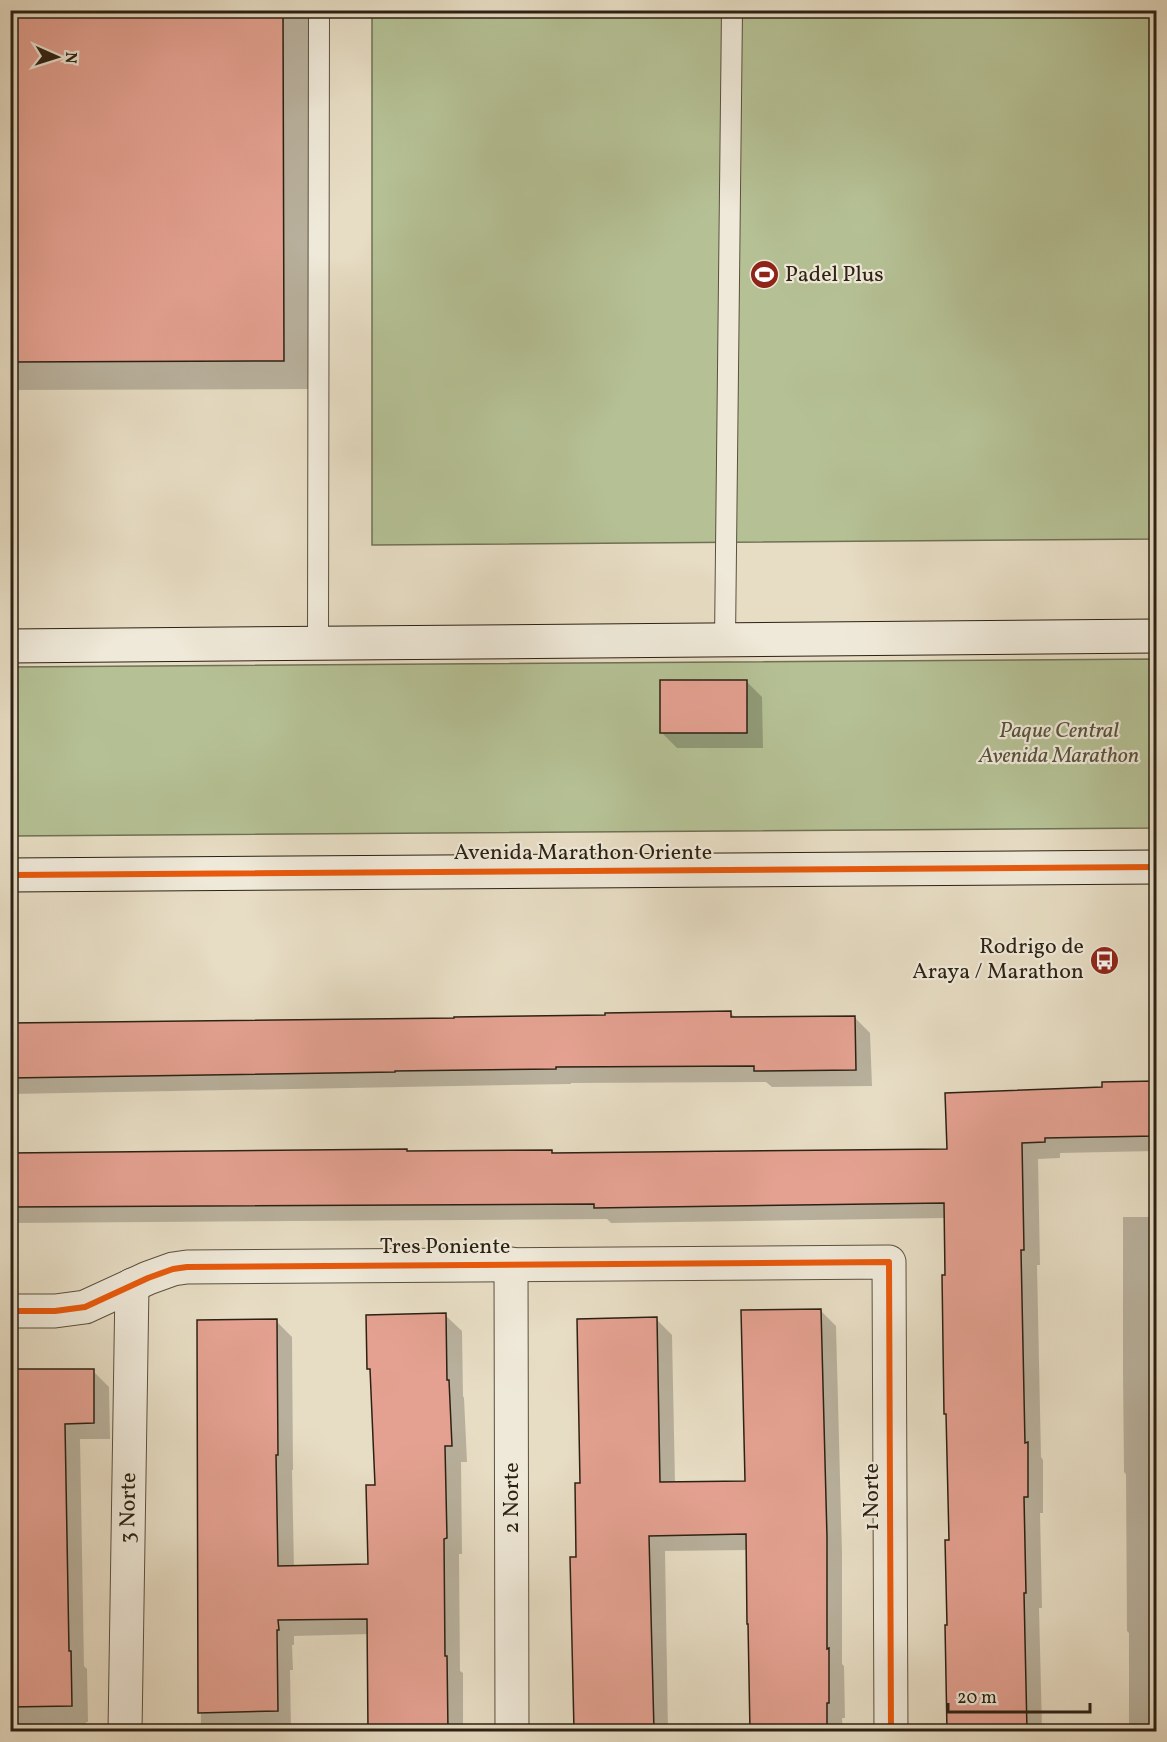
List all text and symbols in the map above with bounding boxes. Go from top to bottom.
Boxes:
north arrow [27,27,87,87]
text: N [59,51,81,64]
sports icon: Padel Plus [748,259,780,291]
place label: Padel Plus [785,260,884,291]
park label: Paque Central Avenida Marathon [978,716,1139,772]
street label: Avenida Marathon Oriente [454,838,712,869]
place label: Rodrigo de Araya / Marathon [912,932,1084,988]
bus stop icon: Rodrigo de Araya / Marathon [1089,944,1121,976]
street label: Tres Poniente [380,1232,510,1263]
street label: 2 Norte [497,1462,528,1534]
street label: 1 Norte [857,1463,888,1531]
street label: 3 Norte [113,1472,145,1544]
scale bar [948,1676,1090,1714]
text: 20 m [957,1686,997,1711]

